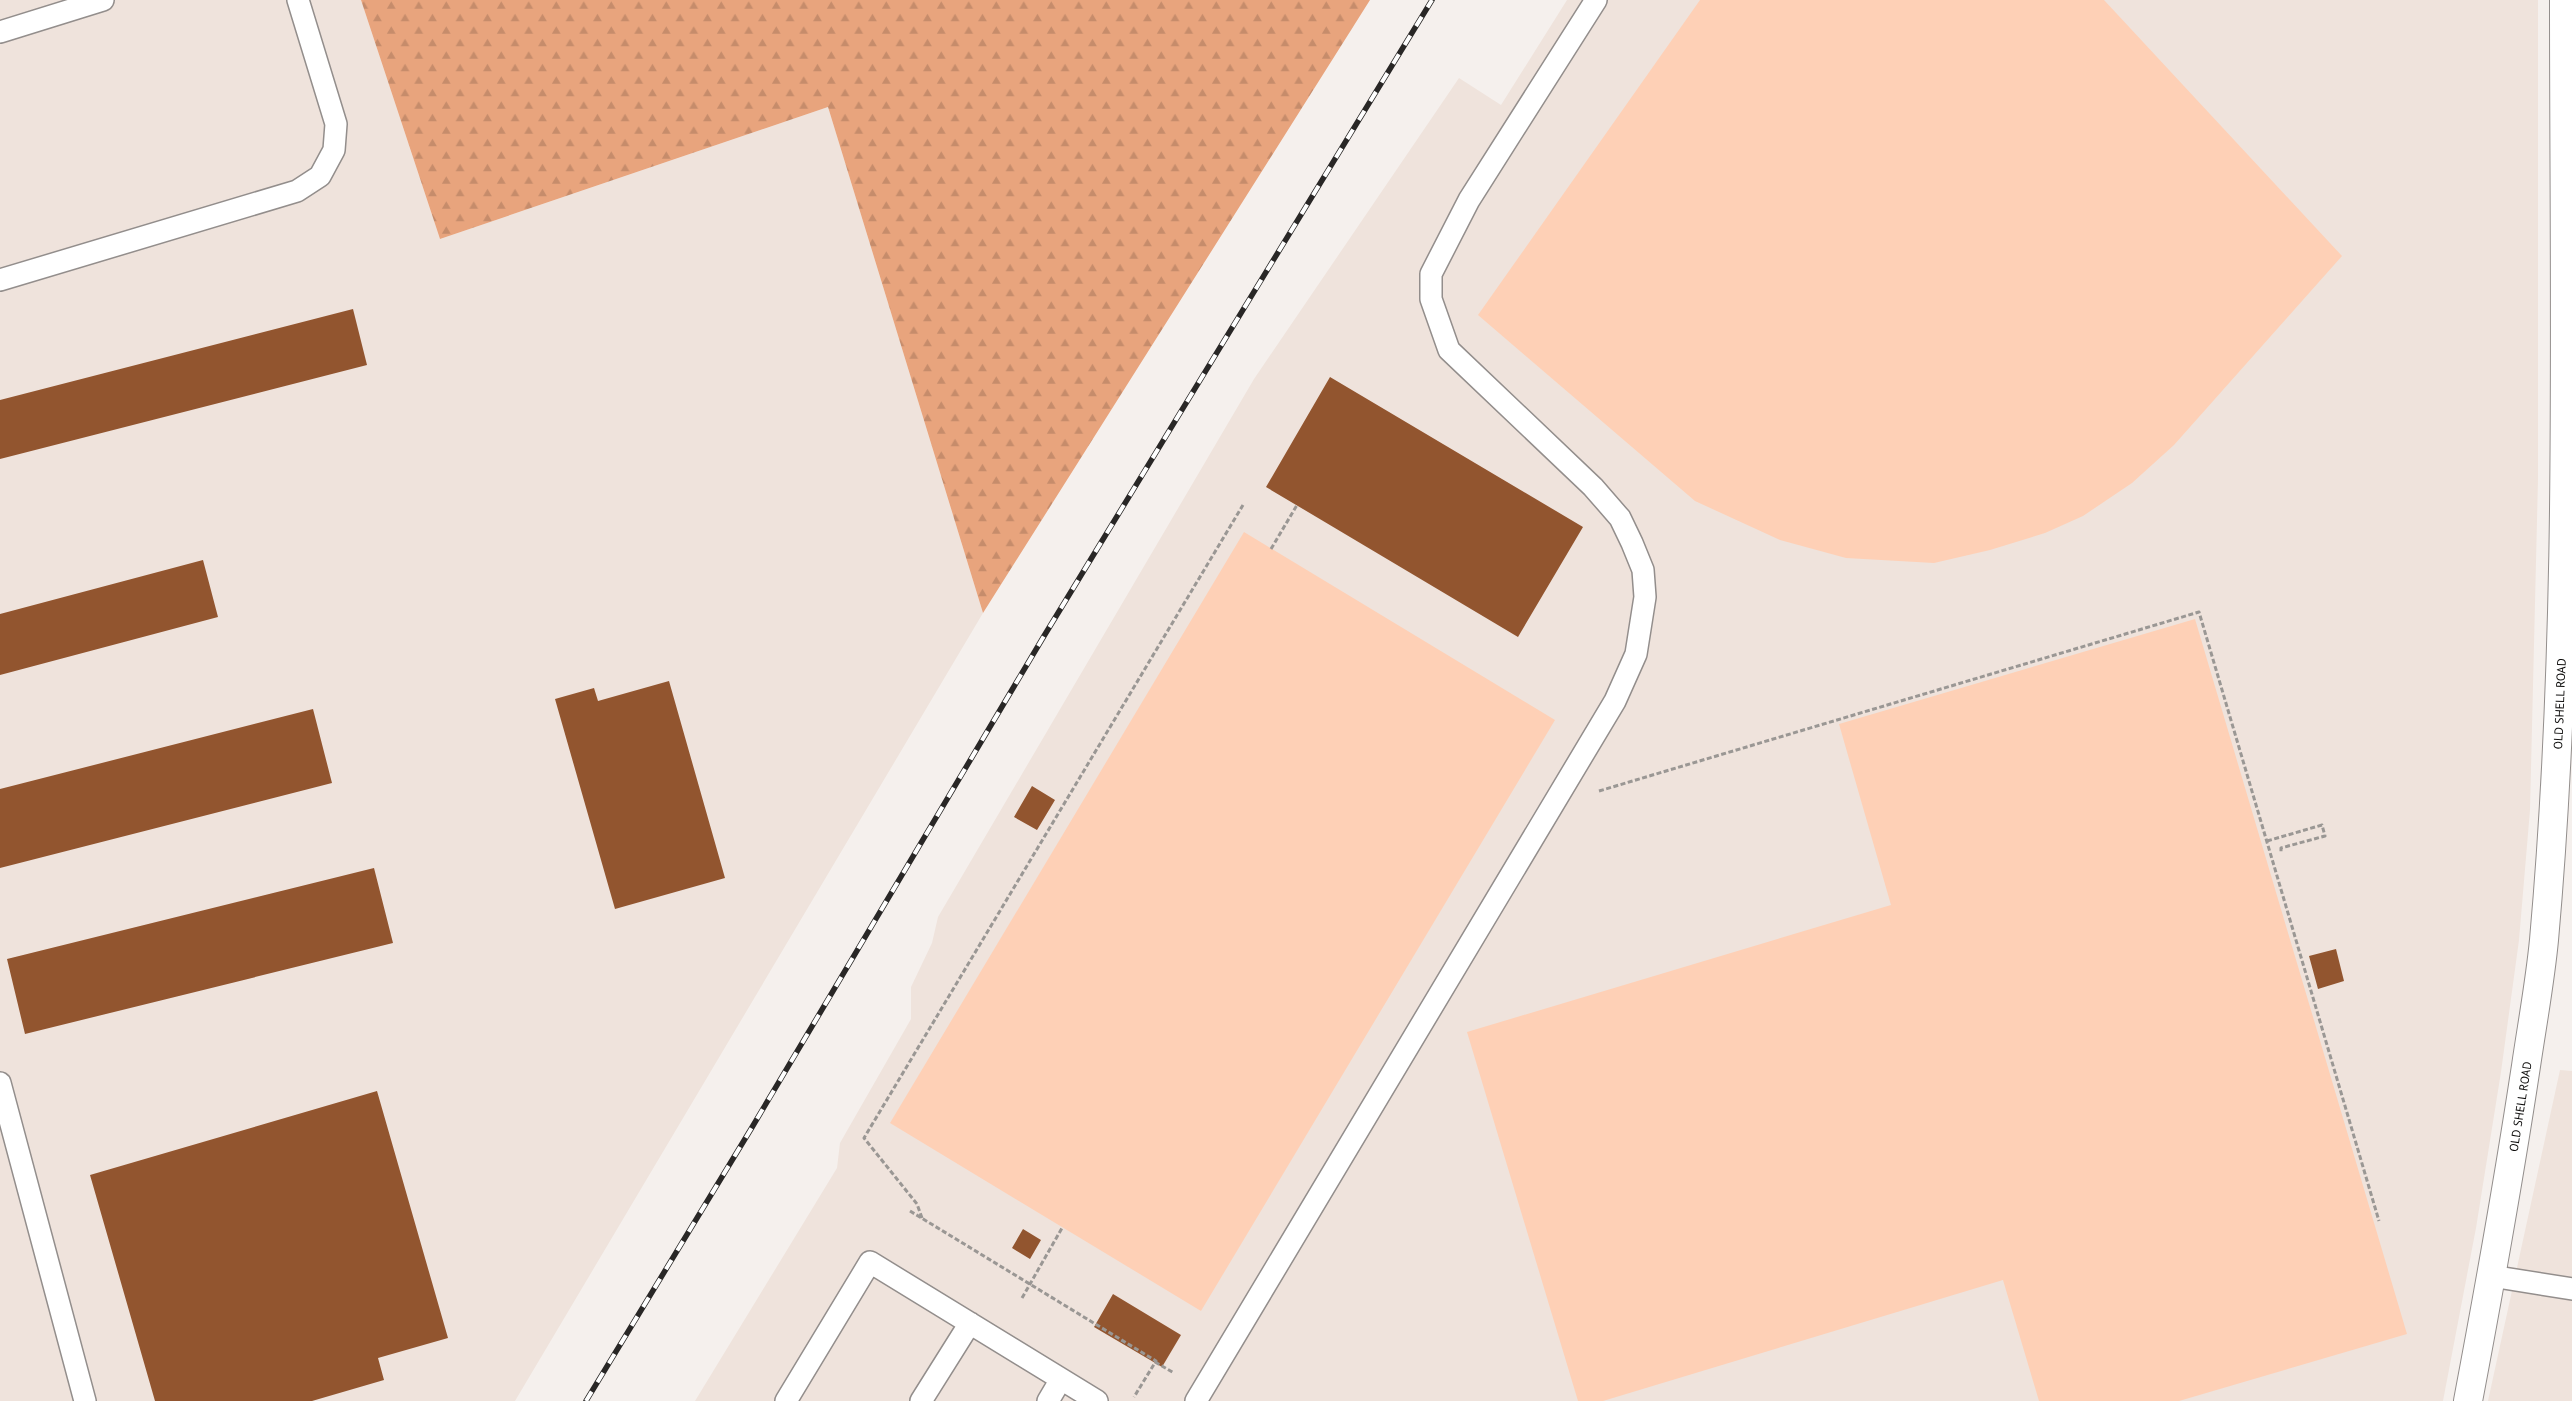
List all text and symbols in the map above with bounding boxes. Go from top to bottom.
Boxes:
street label: OLD SHELL ROAD [2549,658,2568,750]
street label: OLD SHELL ROAD [2505,1060,2534,1153]

